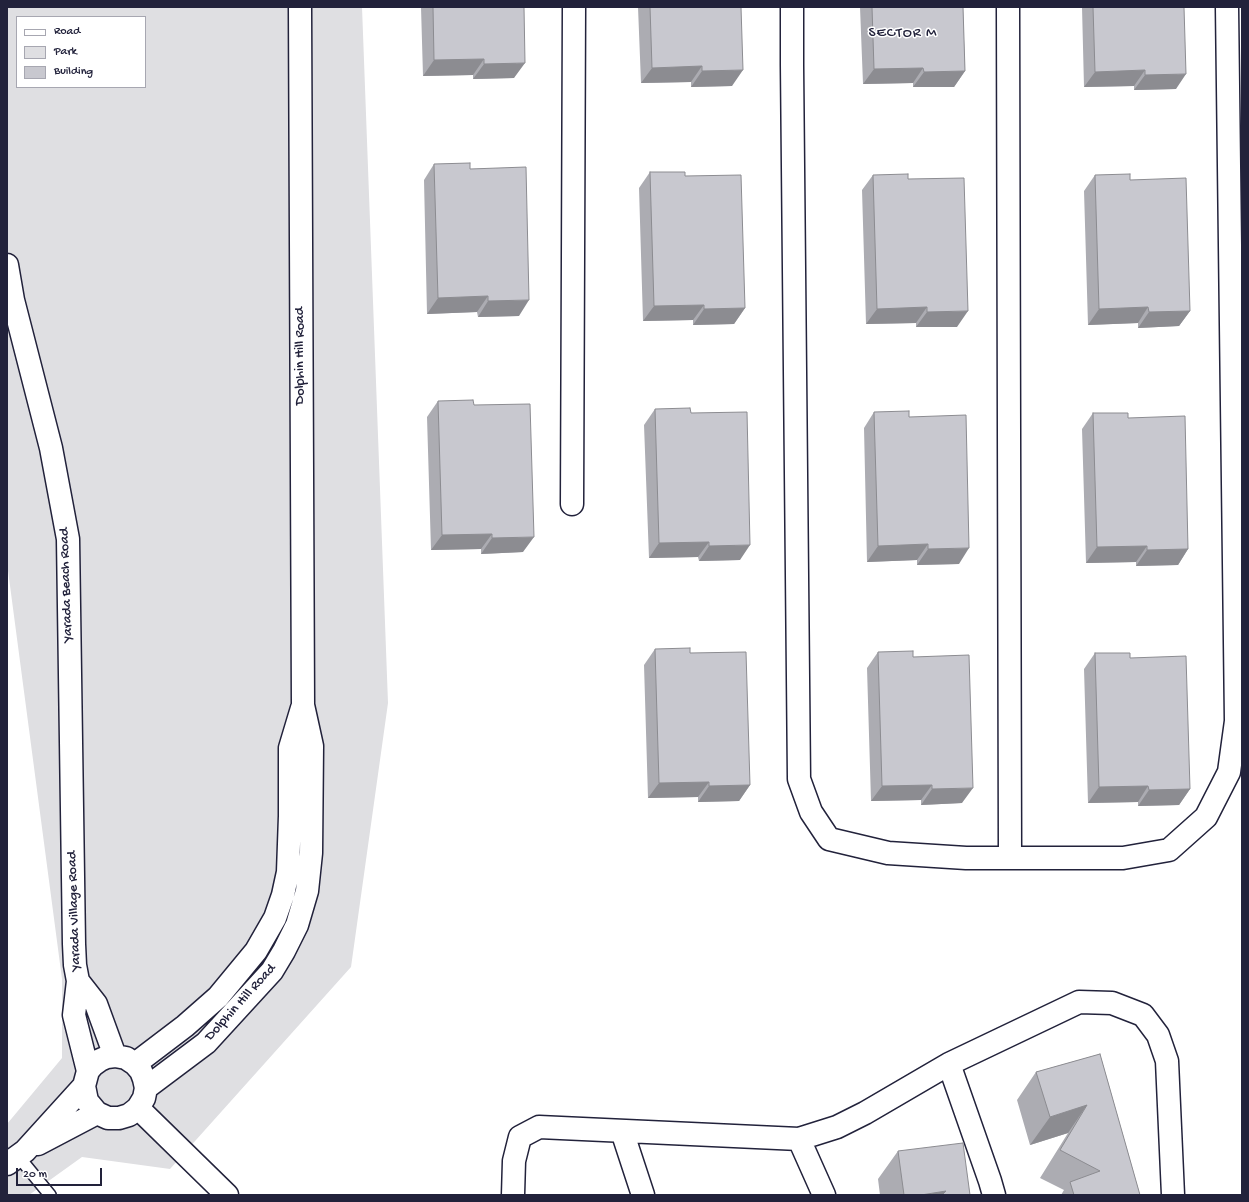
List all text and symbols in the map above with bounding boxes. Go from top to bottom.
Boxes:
legend [16,16,146,88]
text: Road [54,25,80,39]
district label: SECTOR M [868,25,938,43]
text: Park [54,45,77,59]
text: Building [54,65,93,79]
street label: Dolphin Hill Road [293,307,309,405]
street label: Yarada Beach Road [57,527,77,643]
street label: Yarada Village Road [65,851,85,971]
street label: Dolphin Hill Road [202,961,280,1045]
scale bar [18,1160,104,1186]
text: 20 m [23,1168,47,1182]

